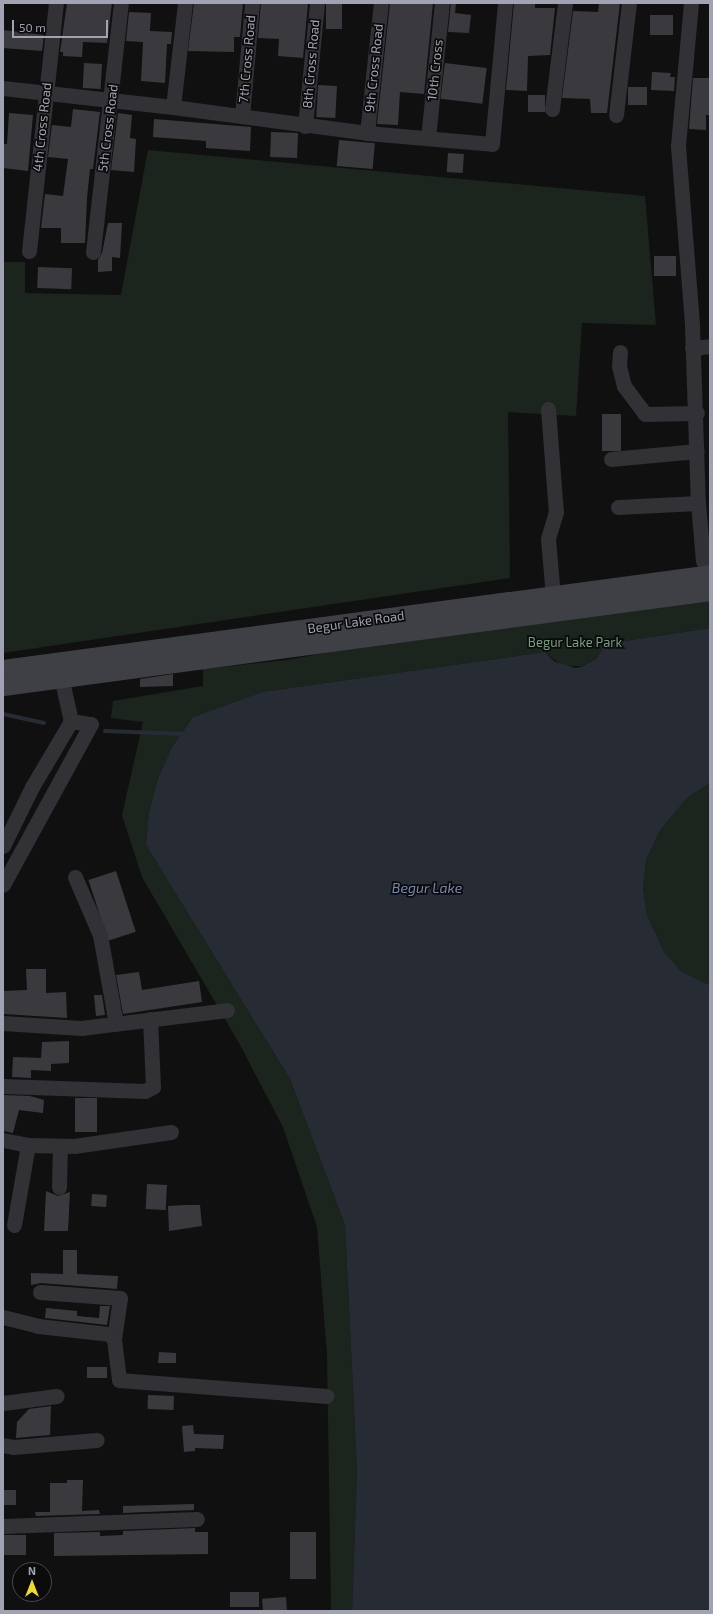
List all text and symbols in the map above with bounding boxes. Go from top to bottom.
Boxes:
scale bar [14,12,110,38]
street label: 7th Cross Road [235,15,259,103]
street label: 8th Cross Road [299,19,323,109]
text: 50 m [19,20,46,34]
street label: 9th Cross Road [362,23,386,113]
street label: 10th Cross [424,39,446,101]
street label: 4th Cross Road [30,82,54,172]
street label: 5th Cross Road [95,83,121,173]
street label: Begur Lake Road [306,607,406,637]
park label: Begur Lake Park [528,634,622,650]
water label: Begur Lake [392,880,462,896]
north arrow [12,1562,52,1602]
text: N [28,1564,36,1577]

